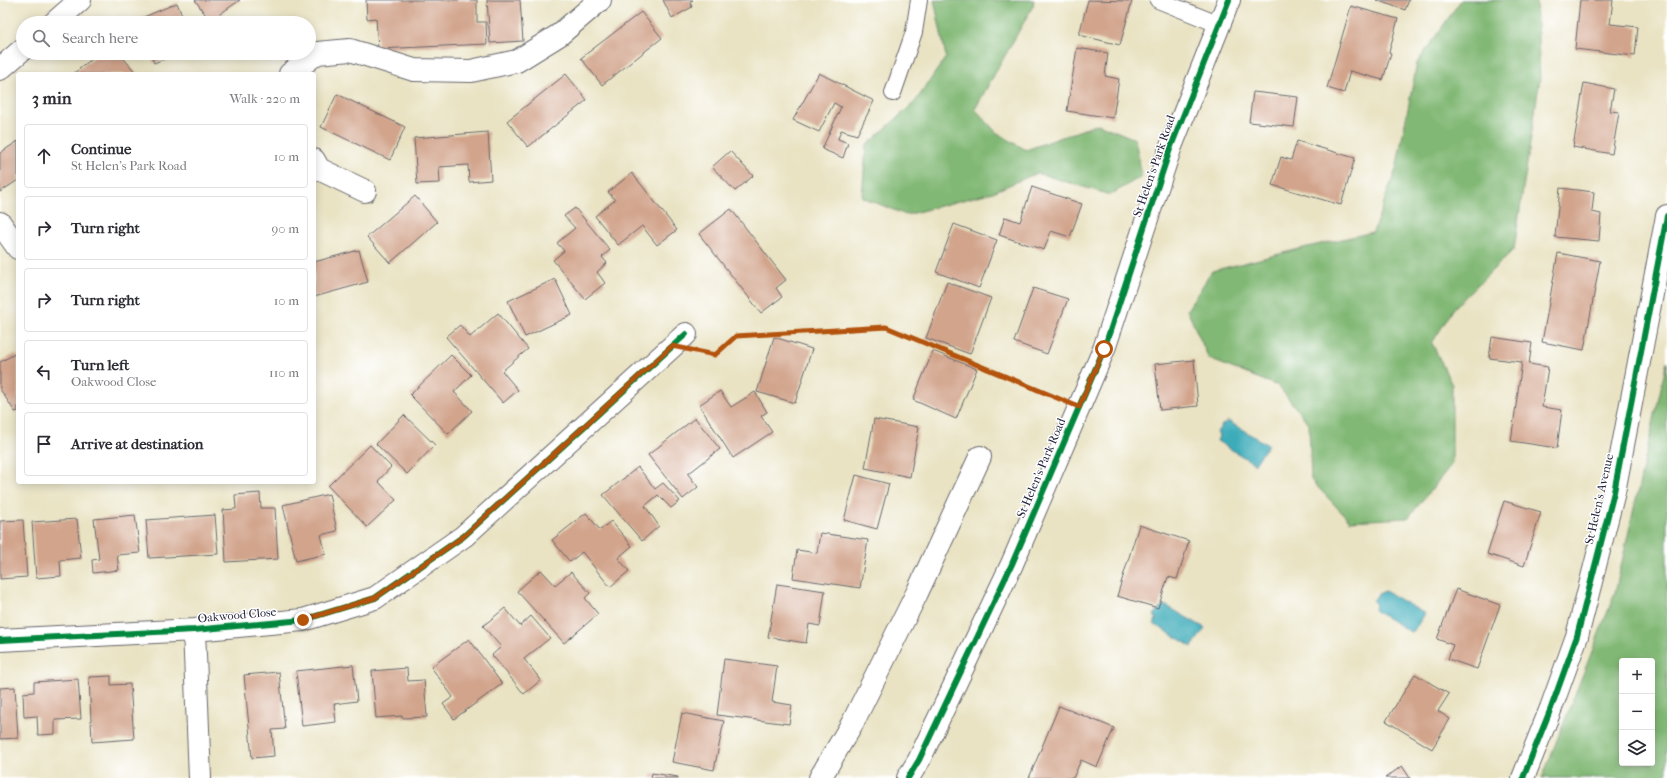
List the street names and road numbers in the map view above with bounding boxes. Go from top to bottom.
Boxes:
street label: St Helen's Park Road [1130,113,1178,219]
street label: St Helen's Park Road [1014,416,1069,520]
street label: St Helen's Avenue [1582,452,1616,546]
street label: Oakwood Close [197,605,277,625]

